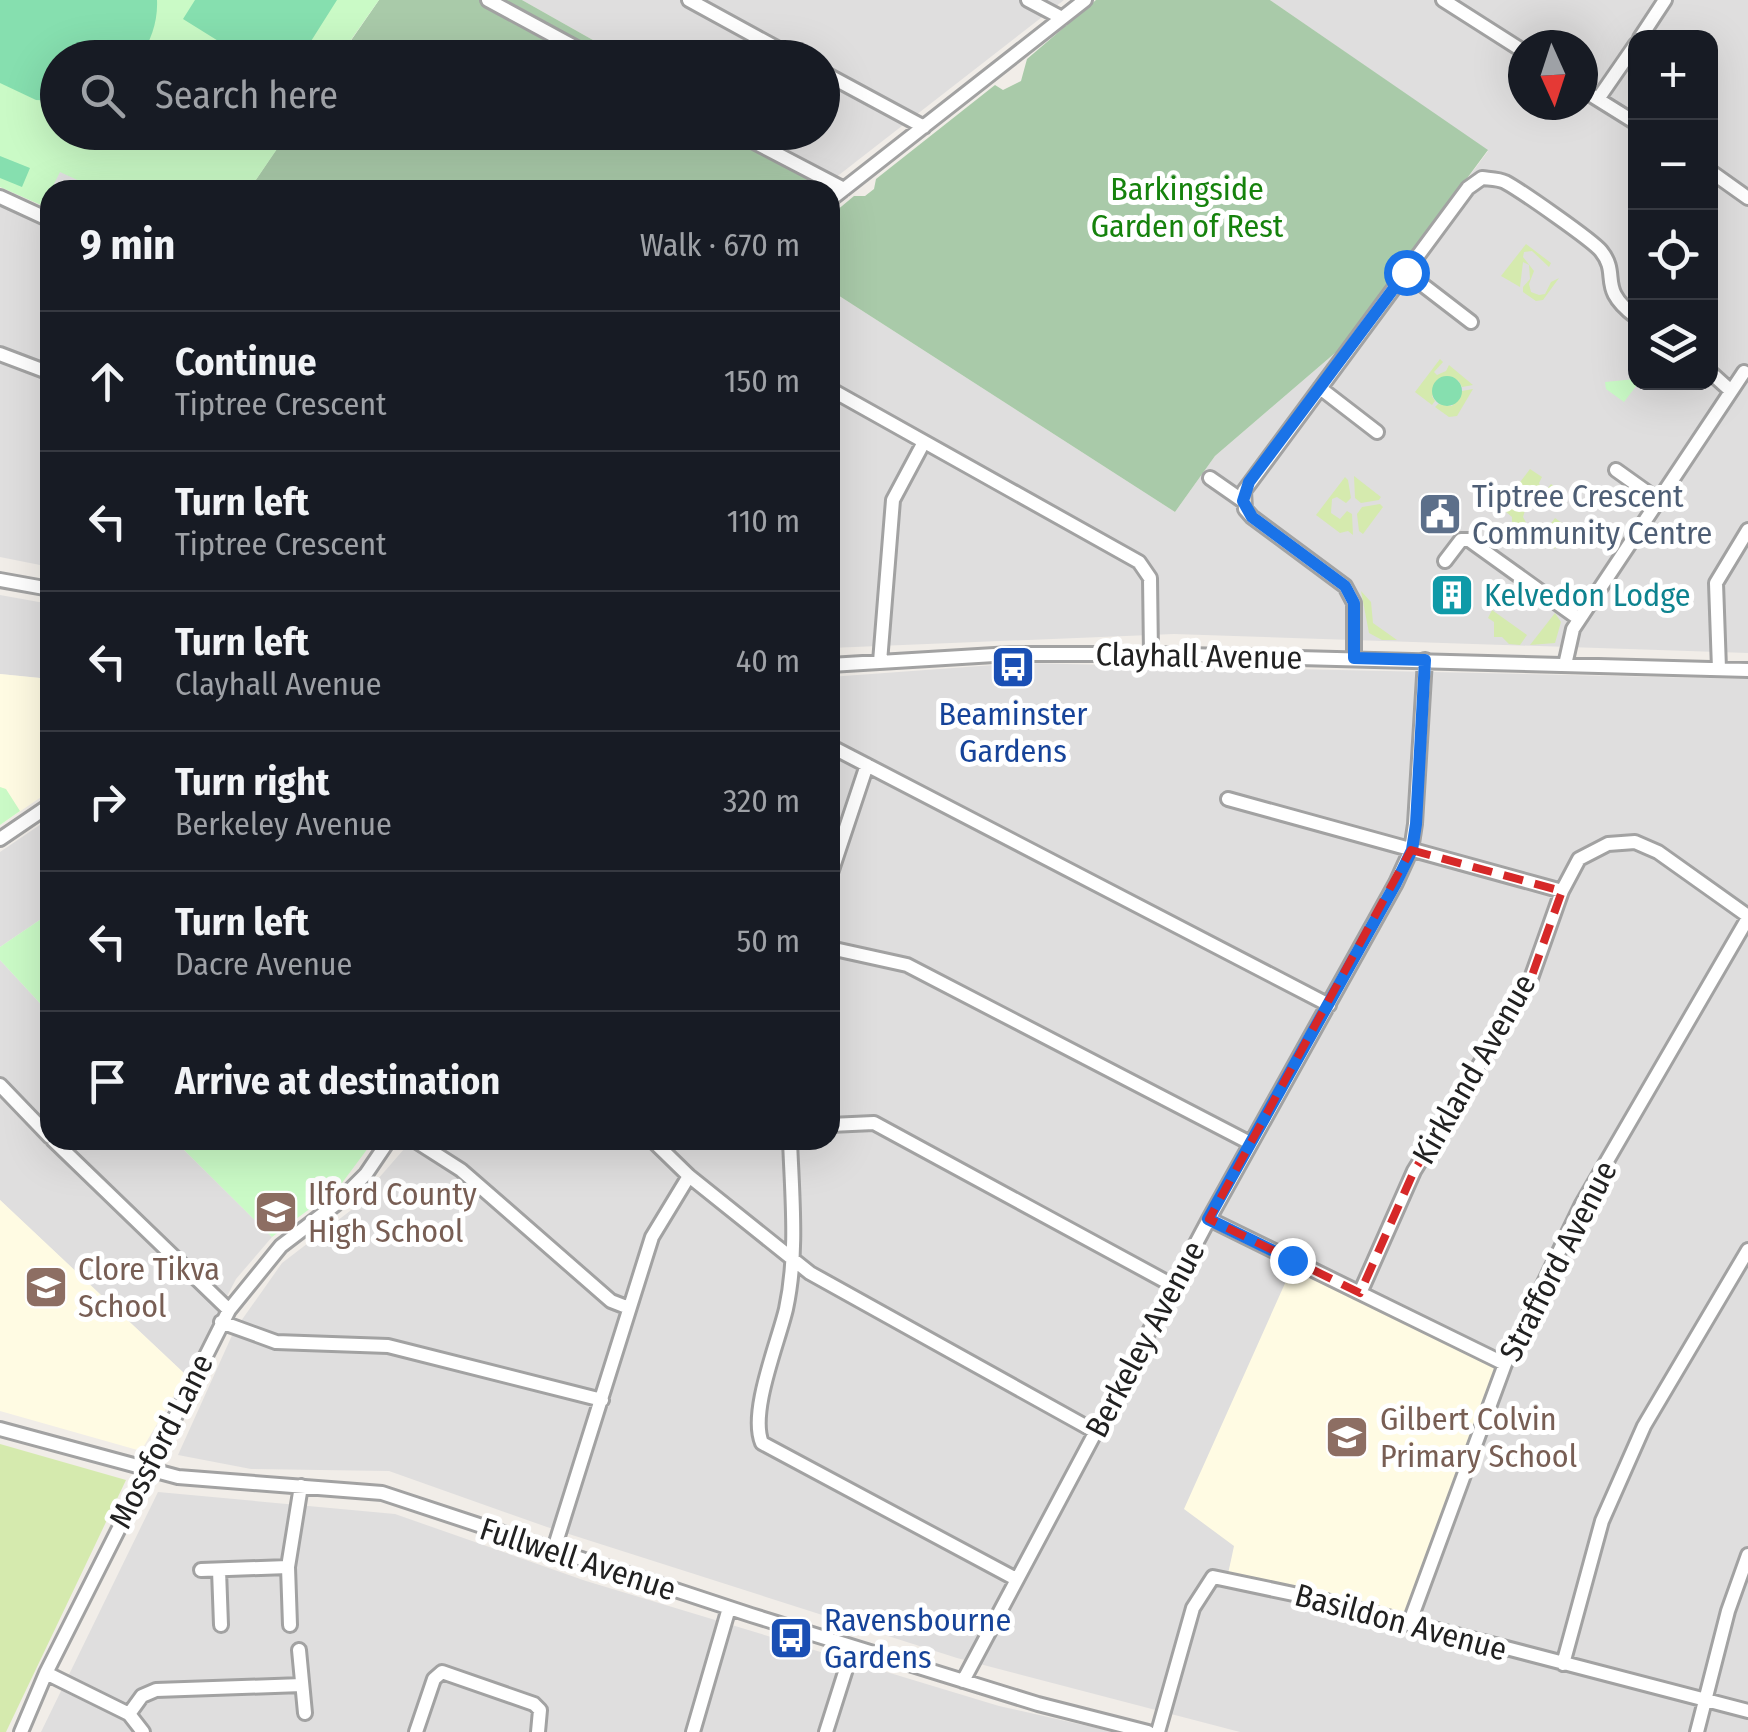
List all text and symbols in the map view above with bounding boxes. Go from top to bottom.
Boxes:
north arrow [1508,30,1598,120]
map controls [1628,30,1718,390]
button: + [1628,30,1718,120]
search box [40,40,840,150]
icon: search [75,68,130,123]
text: Search here [155,72,338,118]
button: − [1628,120,1718,210]
park label: Barkingside Garden of Rest [1091,170,1284,245]
button: locate [1628,210,1718,300]
text: 9 min [80,220,175,270]
text: Walk · 670 m [640,226,800,264]
route start [1384,250,1430,296]
button: layers [1628,300,1718,390]
text: Continue [175,339,316,385]
icon: ahead [80,354,135,409]
text: 150 m [724,362,800,400]
text: Tiptree Crescent [175,385,387,423]
place label: Tiptree Crescent Community Centre [1472,477,1712,552]
text: Turn left [175,479,309,525]
public building icon: Tiptree Crescent Community Centre [1417,491,1463,537]
icon: left [80,494,135,549]
text: 110 m [727,502,800,540]
text: Tiptree Crescent [175,525,387,563]
building icon: Kelvedon Lodge [1429,572,1475,618]
place label: Kelvedon Lodge [1484,576,1691,614]
text: Turn left [175,619,309,665]
icon: left [80,634,135,689]
street label: Clayhall Avenue [1095,635,1303,677]
text: 40 m [736,642,800,680]
bus stop icon: Beaminster Gardens [990,644,1036,690]
text: Clayhall Avenue [175,665,382,703]
place label: Beaminster Gardens [939,695,1087,770]
text: Turn right [175,759,329,805]
icon: right [80,774,135,829]
text: 320 m [723,782,800,820]
text: Berkeley Avenue [175,805,392,843]
text: Turn left [175,899,309,945]
icon: left [80,914,135,969]
text: 50 m [737,922,800,960]
text: Dacre Avenue [175,945,352,983]
street label: Kirkland Avenue [1404,967,1544,1171]
icon: arrive [80,1054,135,1109]
text: Arrive at destination [175,1058,500,1104]
street label: Strafford Avenue [1491,1155,1625,1367]
place label: Ilford County High School [308,1175,477,1250]
school or university icon: Ilford County High School [253,1189,299,1235]
street label: Berkeley Avenue [1077,1234,1213,1444]
route end [1270,1238,1316,1284]
place label: Clore Tikva School [78,1250,220,1325]
school or university icon: Clore Tikva School [23,1264,69,1310]
street label: Mossford Lane [101,1348,221,1534]
place label: Gilbert Colvin Primary School [1380,1400,1577,1475]
school or university icon: Gilbert Colvin Primary School [1324,1414,1370,1460]
street label: Fullwell Avenue [475,1509,681,1609]
street label: Basildon Avenue [1291,1575,1511,1669]
place label: Ravensbourne Gardens [824,1601,1011,1676]
bus stop icon: Ravensbourne Gardens [768,1615,814,1661]

